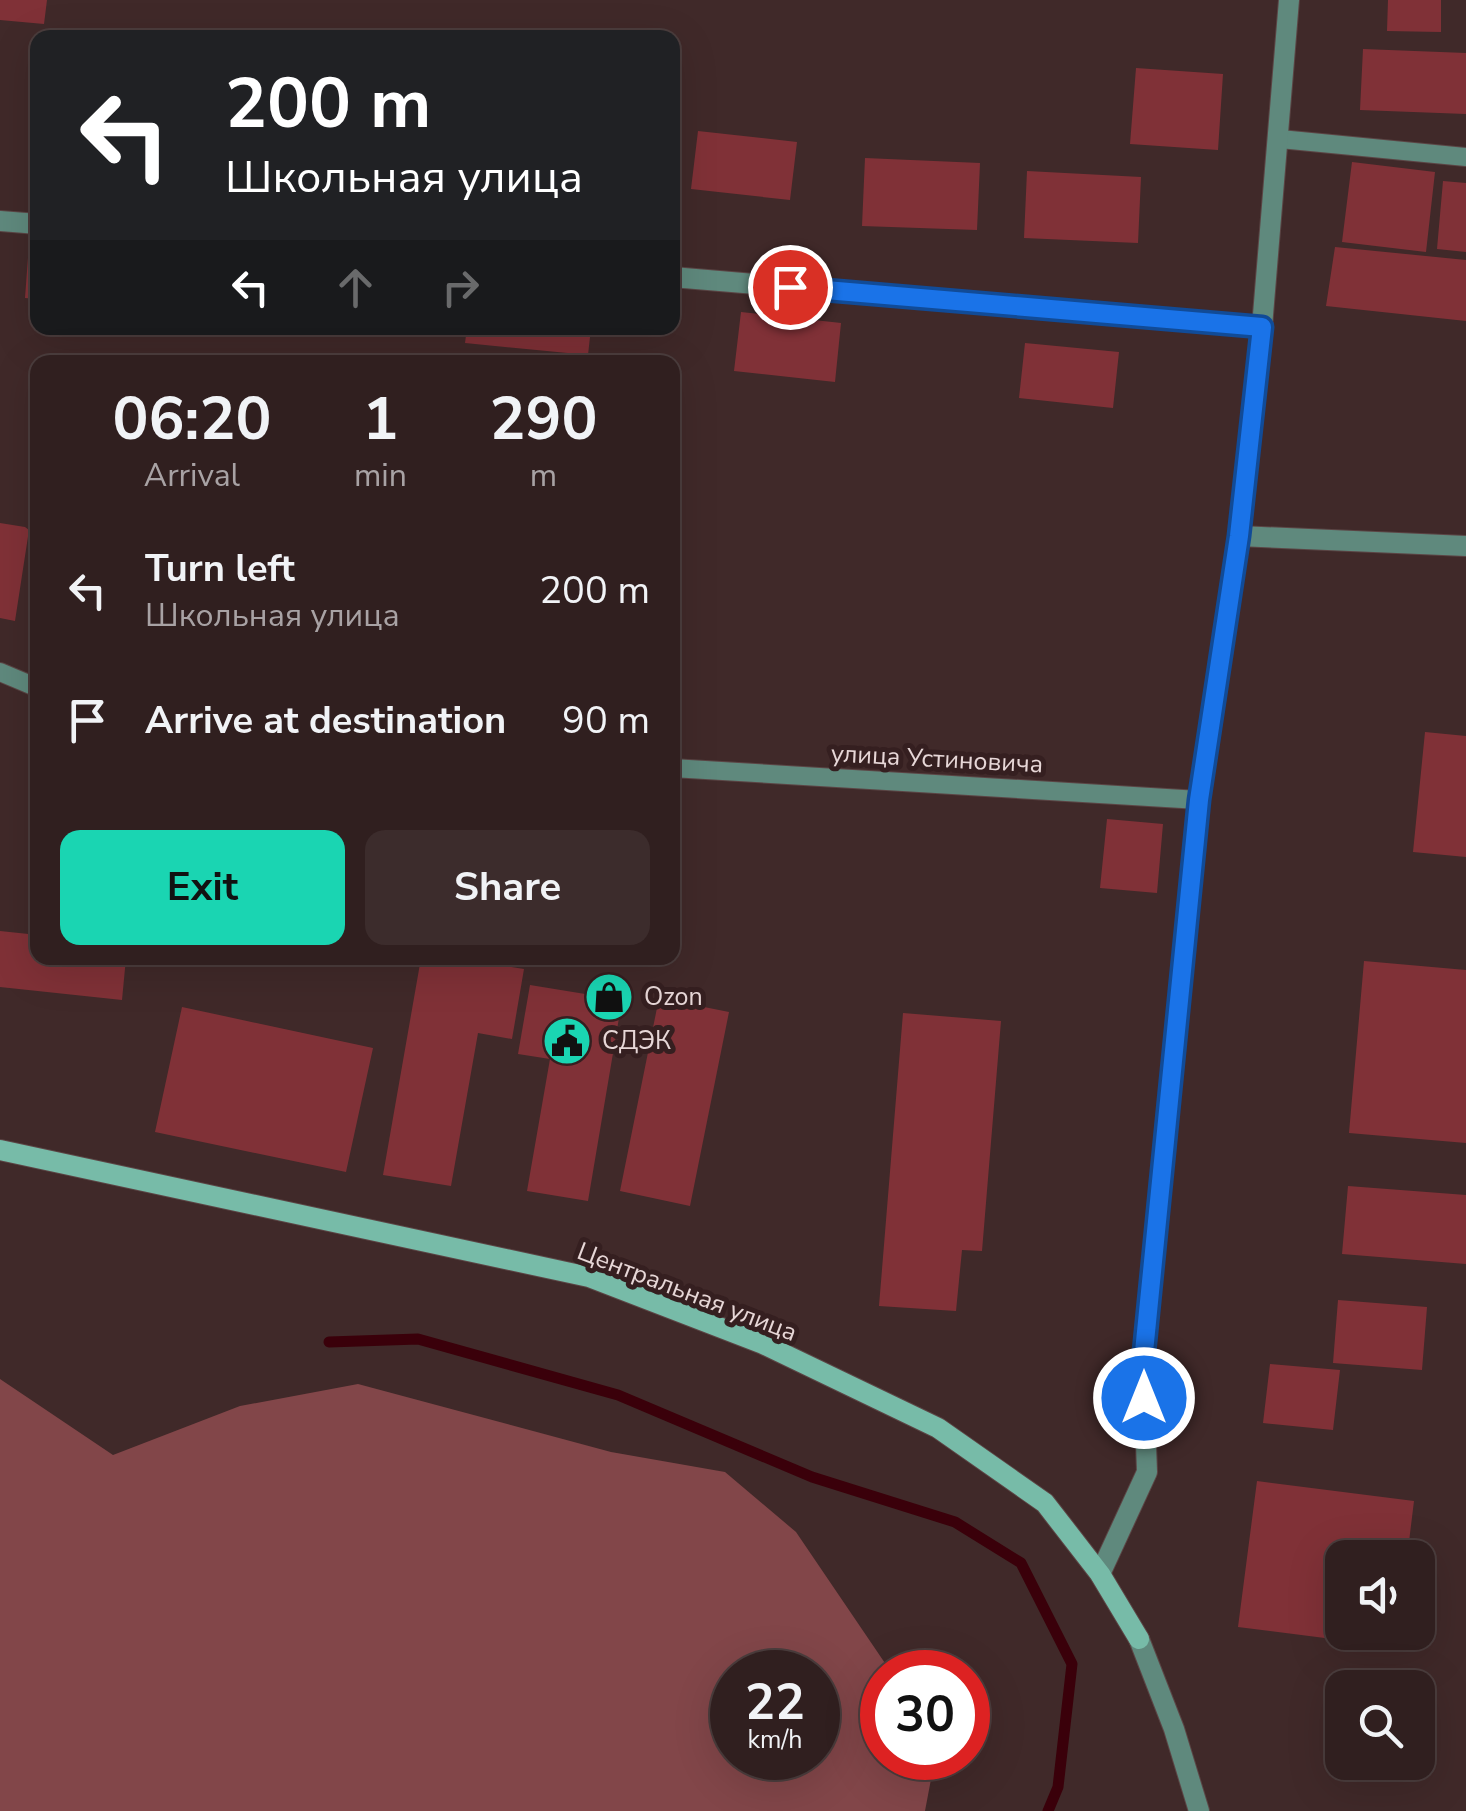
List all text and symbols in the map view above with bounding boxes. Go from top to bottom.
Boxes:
text: 200 m [225,56,431,152]
icon: left [60,70,190,200]
text: Школьная улица [225,147,583,208]
pin [748,245,833,330]
icon: left [223,260,278,315]
icon: ahead [328,260,383,315]
icon: right [433,260,488,315]
icon: arrive [763,260,818,315]
text: 06:20 [113,378,271,460]
text: 1 [362,378,398,460]
text: 290 [489,378,597,460]
text: Arrival [144,454,240,497]
text: min [354,454,407,497]
text: m [530,454,557,497]
text: Turn left [145,543,295,594]
icon: left [60,563,115,618]
text: 200 m [539,565,650,616]
text: Школьная улица [145,594,400,637]
icon: arrive [60,693,115,748]
text: Arrive at destination [145,695,506,746]
text: 90 m [562,695,650,746]
street label: улица Устиновича [830,736,1044,782]
button: Exit [60,830,345,945]
button: Share [365,830,650,945]
shop icon: Ozon [583,971,635,1023]
place label: Ozon [644,980,703,1014]
public building icon: СДЭК [541,1015,593,1067]
place label: СДЭК [602,1024,671,1058]
street label: Центральная улица [572,1234,802,1350]
position arrow [1092,1346,1196,1450]
map controls [1325,1540,1435,1780]
button: sound [1325,1540,1435,1650]
speed limit sign: 30 [860,1650,990,1780]
text: 22 [745,1668,805,1737]
button: search [1325,1670,1435,1780]
text: km/h [747,1723,803,1757]

